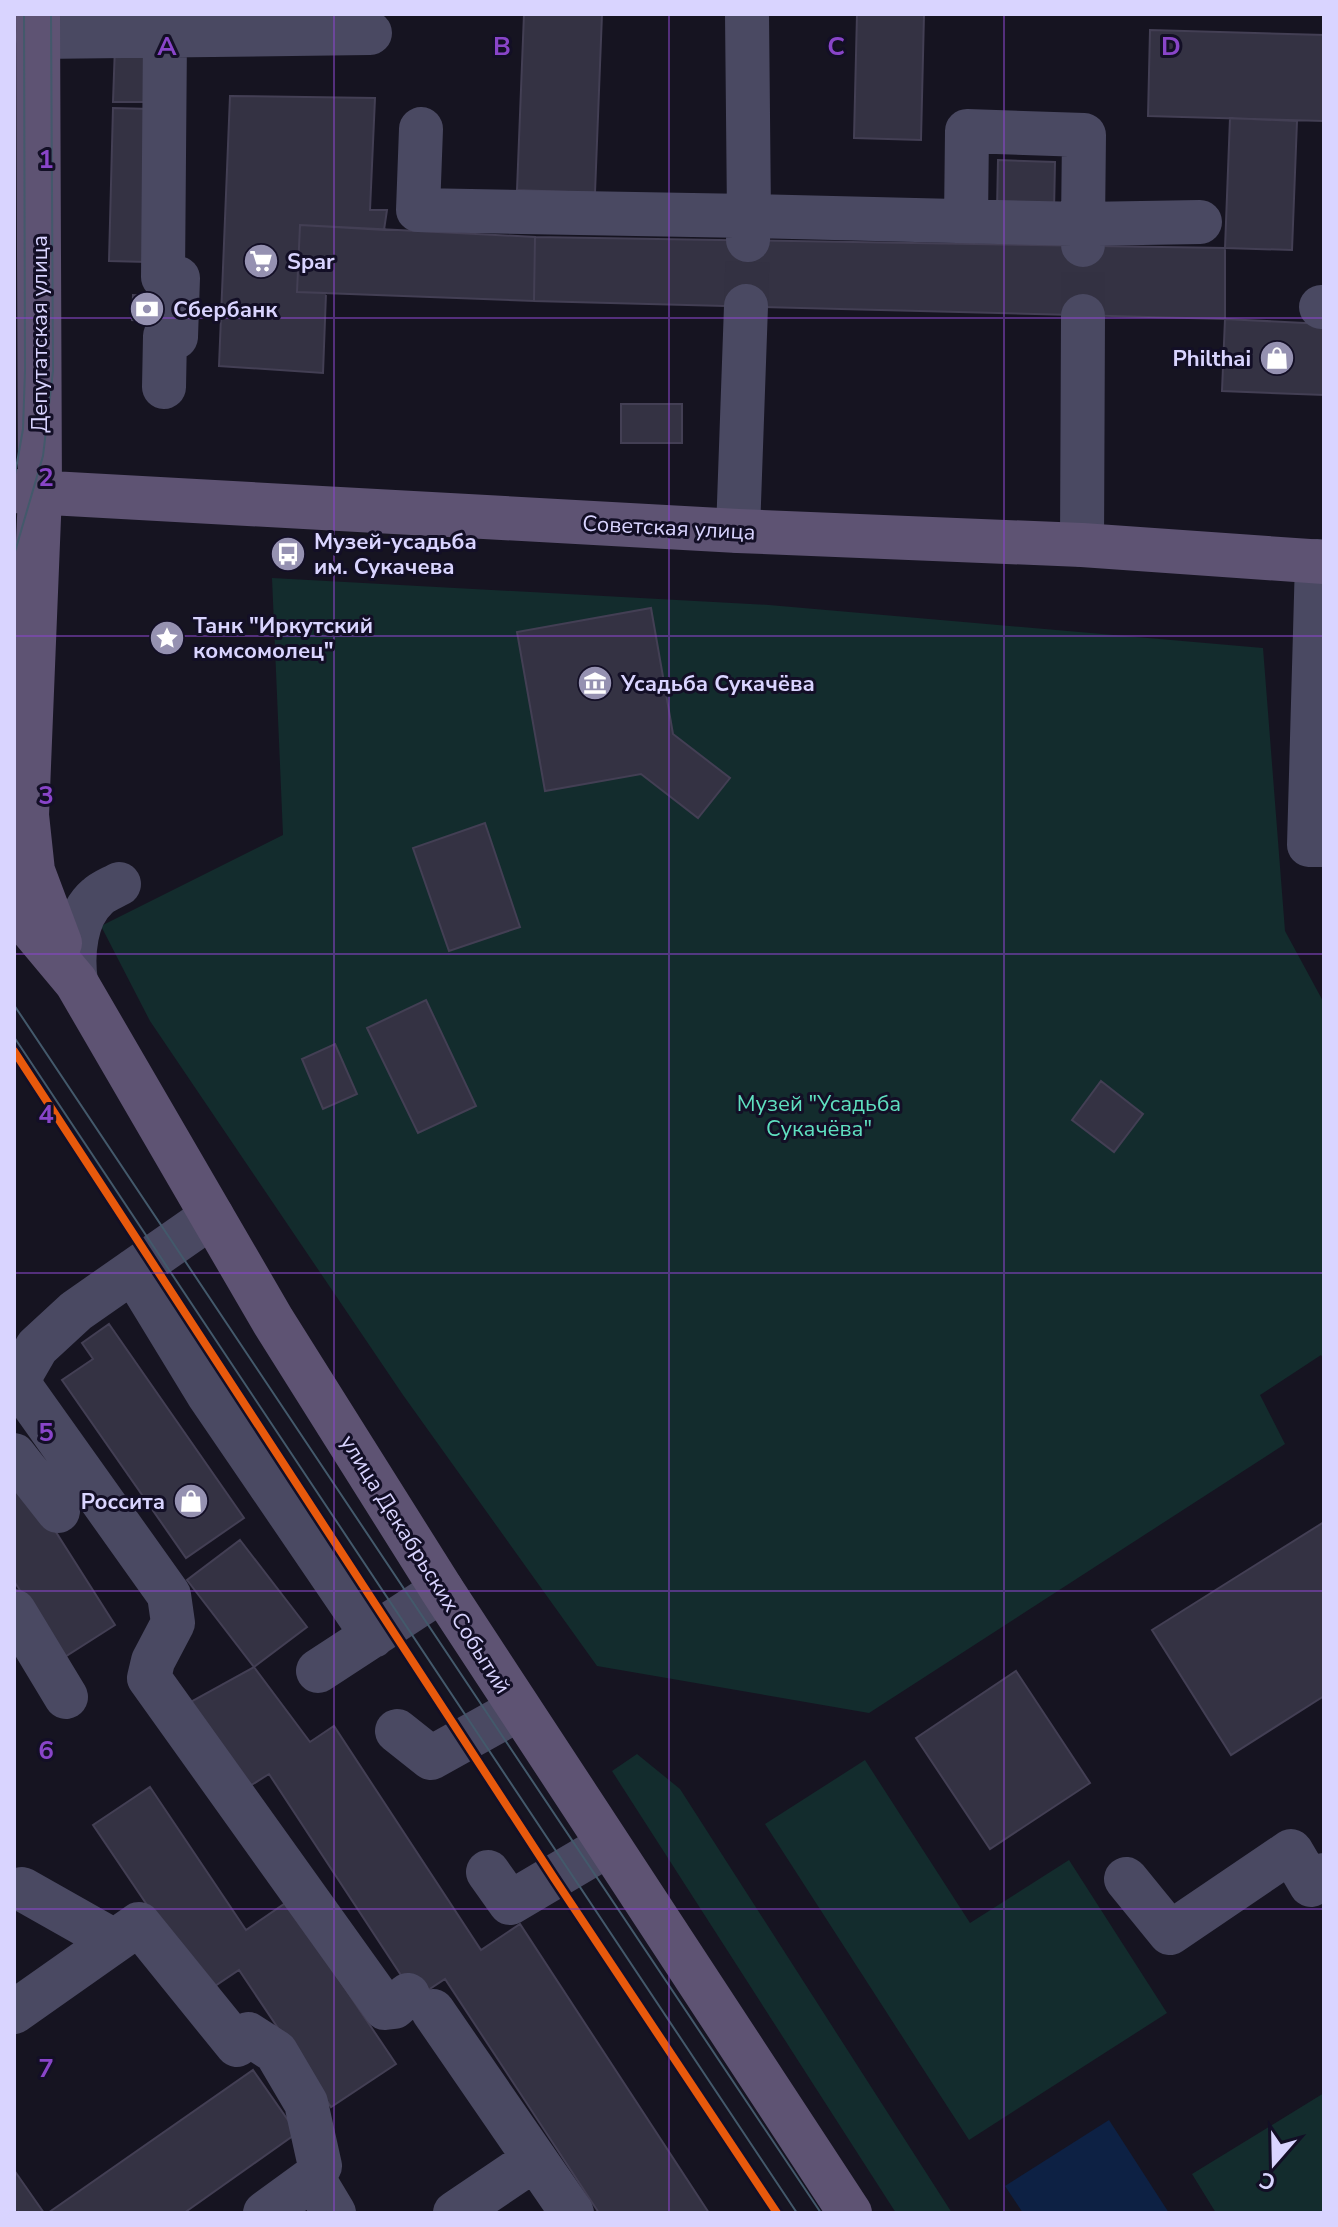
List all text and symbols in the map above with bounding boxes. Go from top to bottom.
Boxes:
text: A [157,29,177,64]
text: B [493,29,511,64]
text: C [827,29,845,64]
text: D [1161,29,1181,64]
text: 1 [38,142,54,177]
street label: Депутатская улица [25,235,55,433]
supermarket icon: Spar [242,242,280,280]
place label: Spar [287,247,335,277]
bank icon: Сбербанк [128,290,166,328]
place label: Сбербанк [173,295,278,325]
shop icon: Philthai [1258,339,1296,377]
place label: Philthai [1172,344,1251,374]
text: 2 [38,460,54,495]
street label: Советская улица [582,508,756,548]
place label: Музей-усадьба им. Сукачева [314,527,477,582]
bus stop icon: Музей-усадьба им. Сукачева [269,535,307,573]
place label: Танк "Иркутский комсомолец" [193,611,373,666]
place icon: Танк "Иркутский комсомолец" [148,619,186,657]
museum icon: Усадьба Сукачёва [576,664,614,702]
place label: Усадьба Сукачёва [620,669,815,699]
text: 3 [38,778,54,813]
park label: Музей "Усадьба Сукачёва" [737,1089,901,1144]
text: 4 [38,1097,54,1132]
text: 5 [38,1415,54,1450]
street label: улица Декабрьских Событий [333,1429,517,1700]
shop icon: Россита [172,1482,210,1520]
place label: Россита [81,1487,165,1517]
text: 6 [38,1733,54,1768]
text: 7 [38,2051,54,2086]
north arrow [1234,2123,1314,2203]
text: С [1255,2164,1280,2198]

